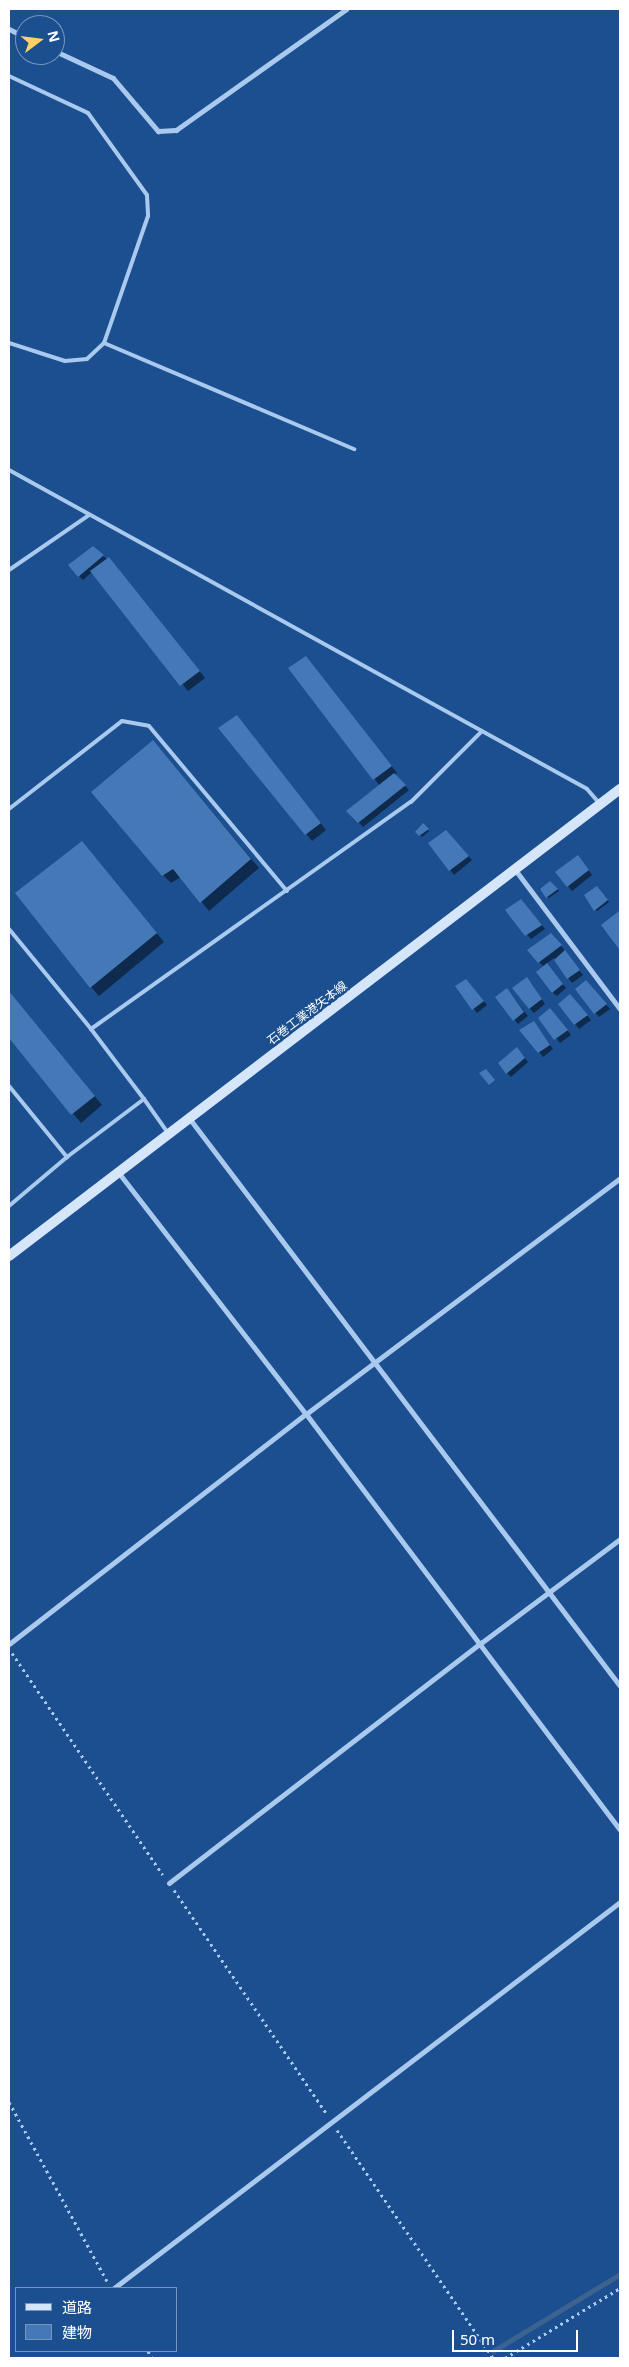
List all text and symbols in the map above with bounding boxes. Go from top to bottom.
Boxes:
north arrow [15,15,65,65]
text: N [43,28,65,44]
street label: 石巻工業港矢本線 [264,978,350,1048]
legend [15,2287,178,2352]
text: 道路 [62,2297,92,2317]
scale bar [454,2320,580,2352]
text: 建物 [62,2322,92,2342]
text: 50 m [460,2329,495,2349]

